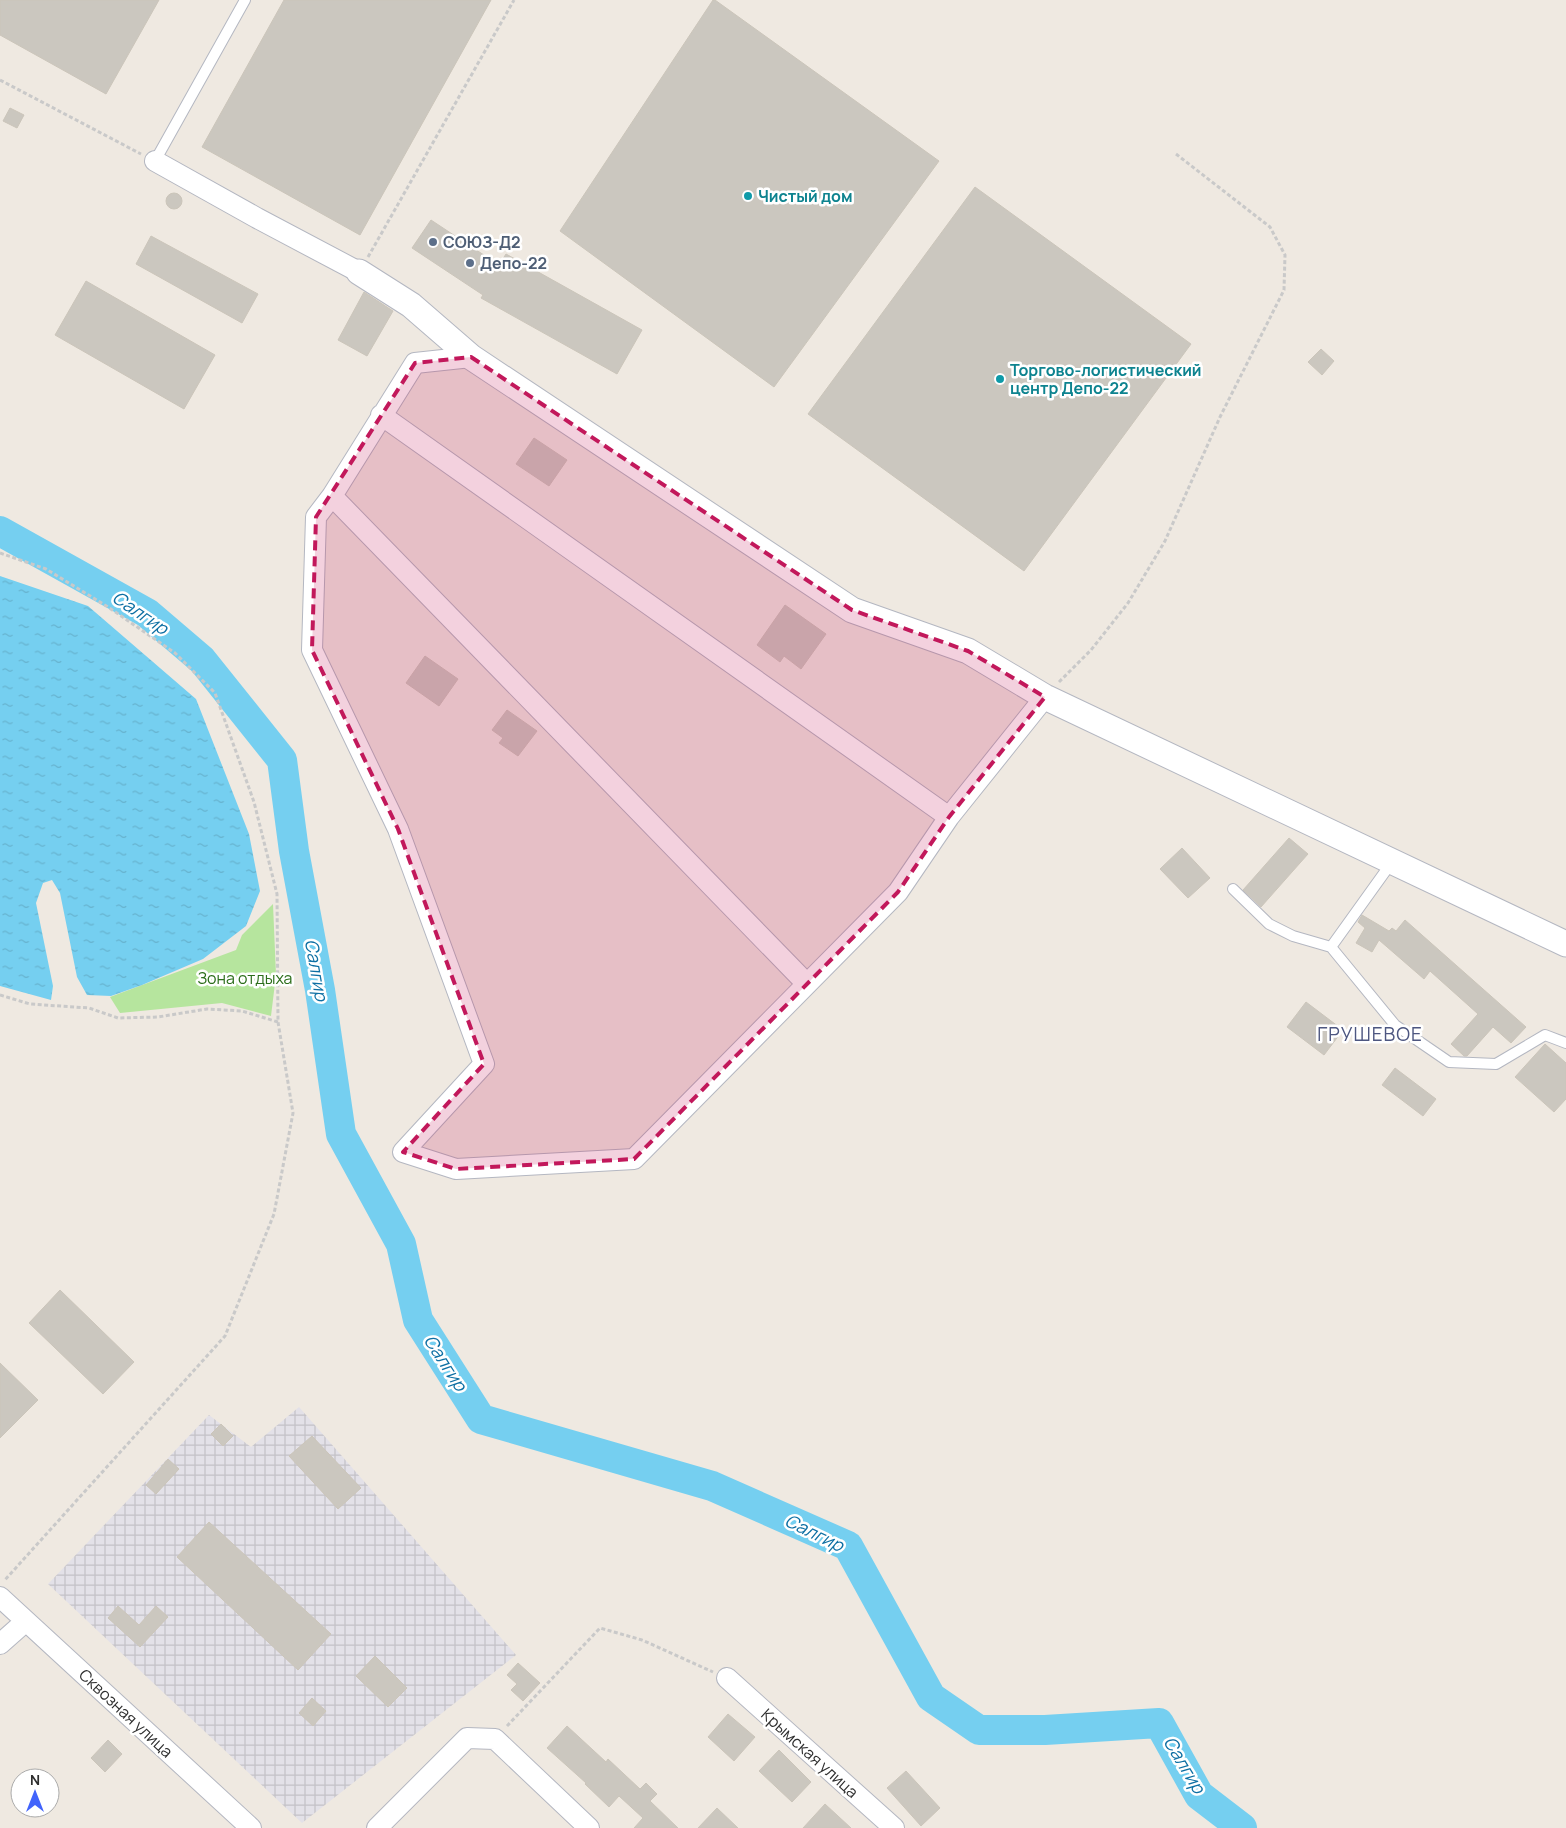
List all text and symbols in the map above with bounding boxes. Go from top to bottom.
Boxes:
place label: Чистый дом [758,185,853,207]
marker: Чистый дом [742,190,754,202]
place label: СОЮЗ-Д2 [443,231,521,253]
marker: СОЮЗ-Д2 [427,236,439,248]
place label: Депо-22 [480,252,547,274]
marker: Депо-22 [464,257,476,269]
place label: Торгово-логистический центр Депо-22 [1010,359,1202,399]
marker: Торгово-логистический центр Депо-22 [994,373,1006,385]
water label: Салгир [108,585,174,640]
water label: Салгир [300,937,334,1004]
park label: Зона отдыха [197,967,293,989]
district label: ГРУШЕВОЕ [1317,1021,1423,1047]
water label: Салгир [419,1330,474,1396]
water label: Салгир [781,1508,849,1557]
street label: Сквозная улица [74,1664,178,1762]
street label: Крымская улица [757,1703,863,1803]
water label: Салгир [1158,1732,1212,1799]
north arrow [10,1768,60,1818]
text: N [30,1770,40,1789]

